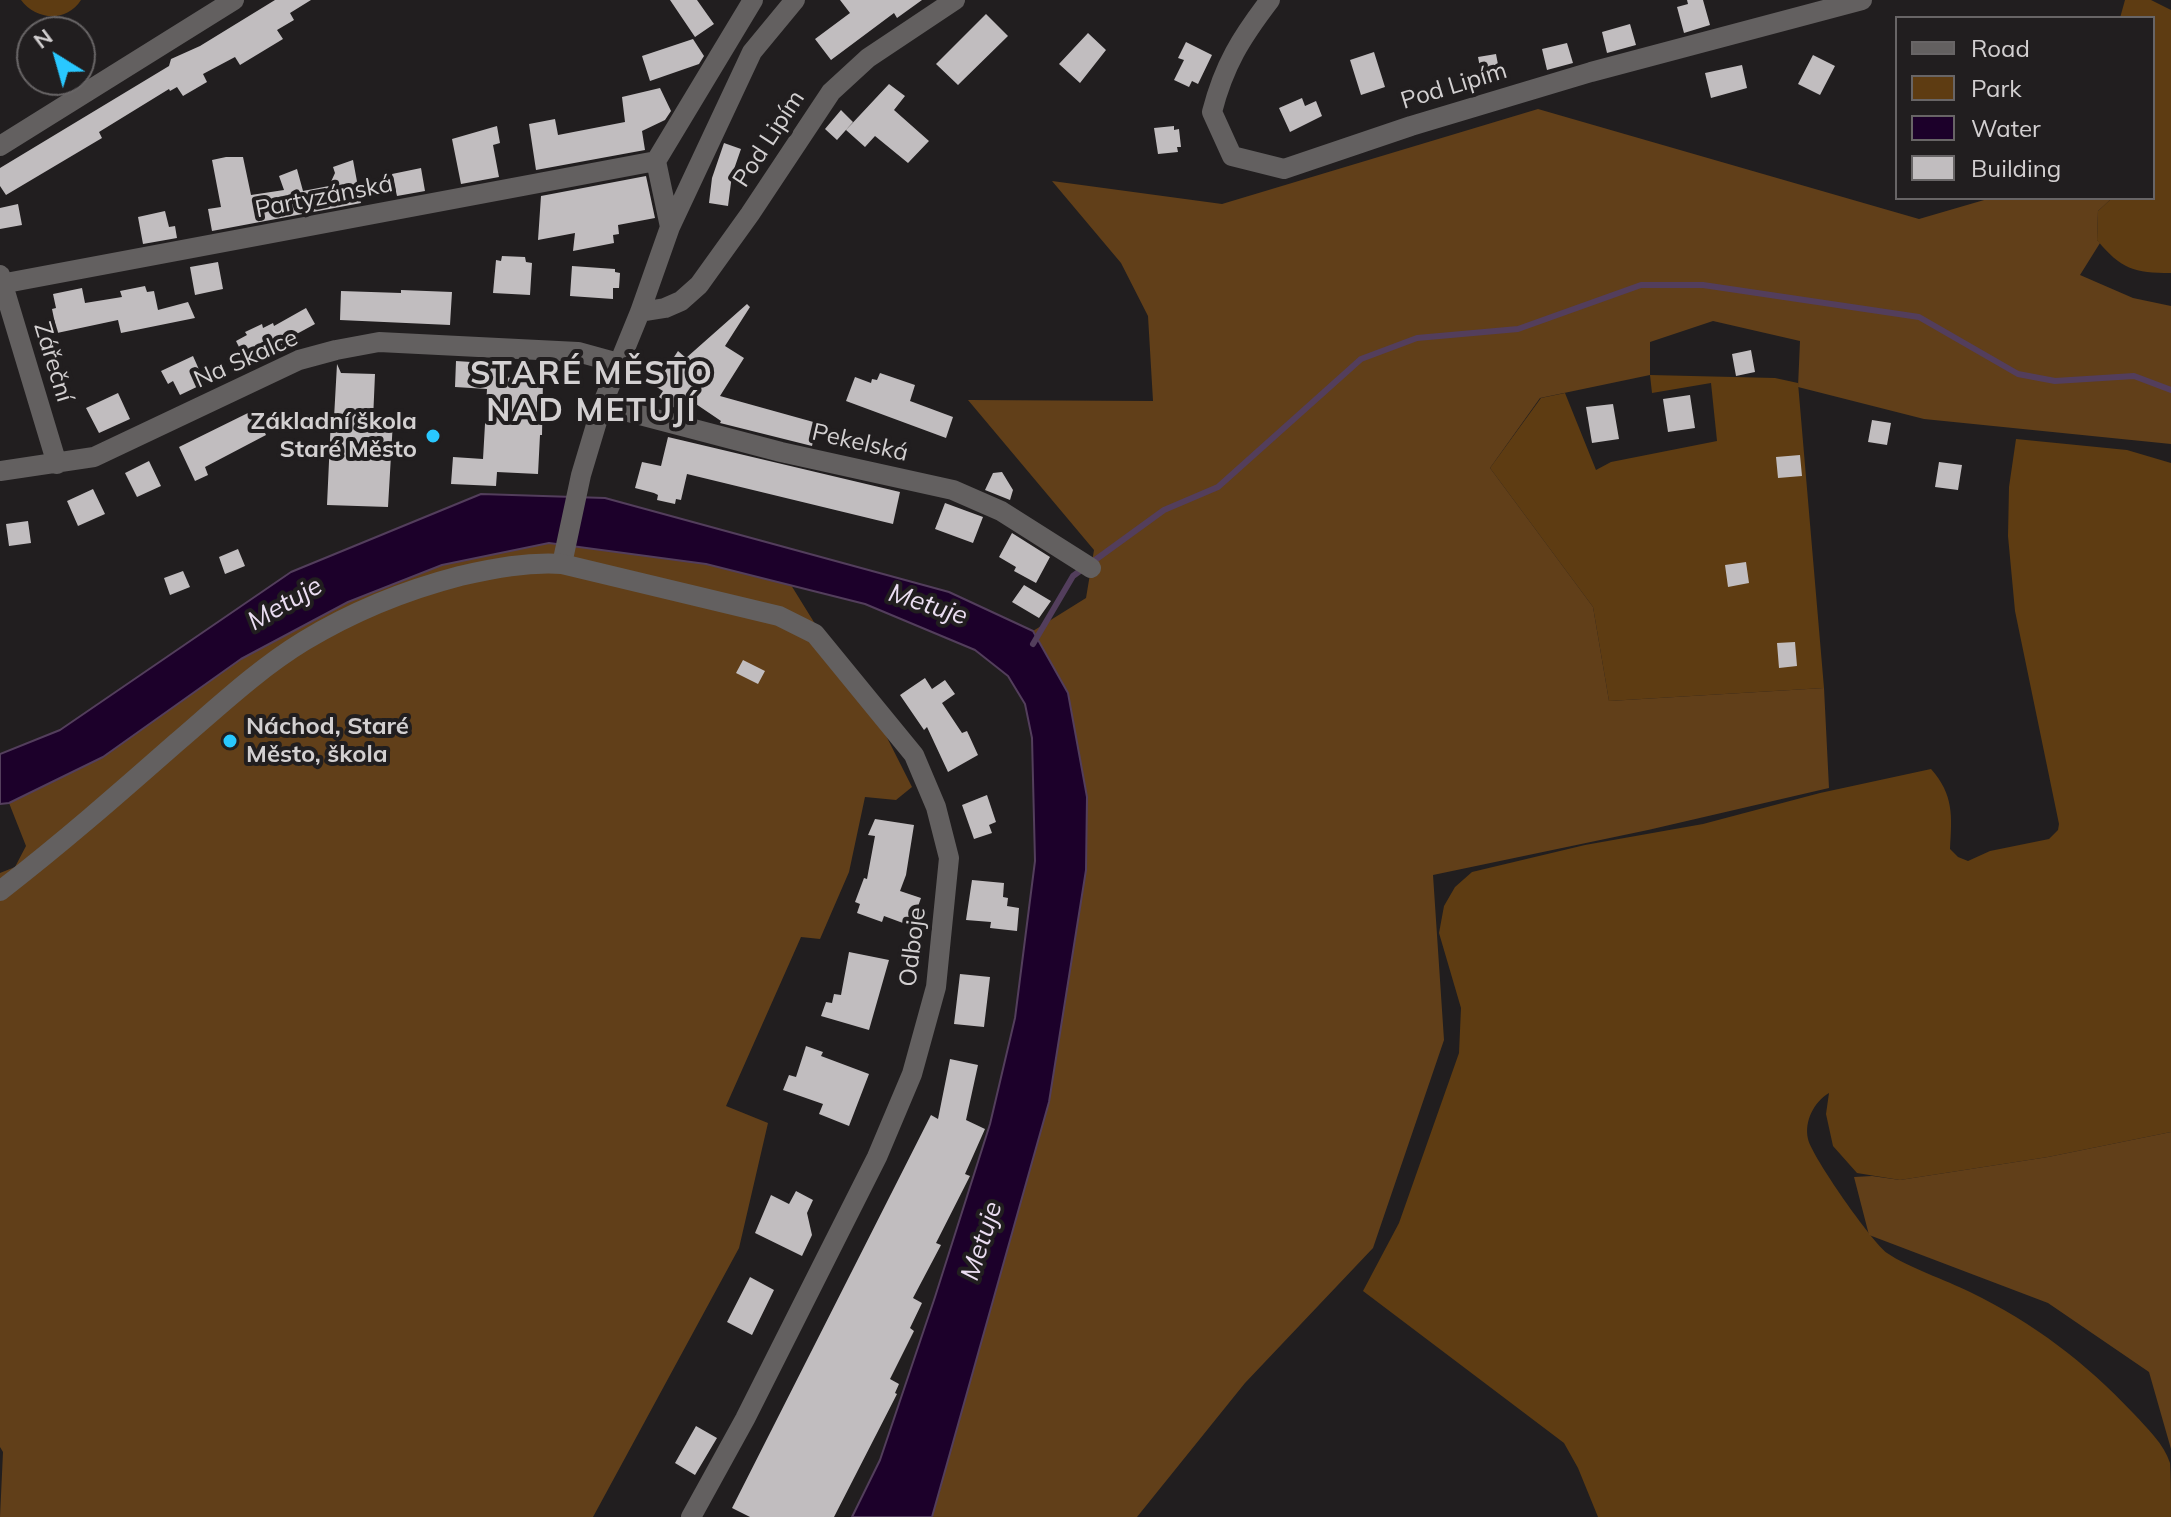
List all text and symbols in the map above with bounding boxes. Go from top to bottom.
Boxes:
north arrow [16,16,96,96]
legend [1895,16,2155,200]
text: N [28,22,58,55]
text: Road [1971,33,2030,63]
street label: Pod Lipím [1397,56,1511,116]
text: Park [1971,73,2022,103]
street label: Pod Lipím [727,85,811,193]
text: Water [1971,113,2041,143]
text: Building [1971,153,2061,183]
street label: Partyzánská [253,170,395,224]
street label: Zářeční [27,319,79,405]
street label: Na Skalce [190,323,302,395]
district label: STARÉ MĚSTO NAD METUJÍ [470,355,714,430]
place label: Základní škola Staré Město [251,408,417,464]
street label: Pekelská [809,418,911,468]
marker: Základní škola Staré Město [424,427,442,445]
water label: Metuje [242,570,328,638]
water label: Metuje [885,578,971,632]
place label: Náchod, Staré Město, škola [246,713,409,769]
marker: Náchod, Staré Město, škola [221,732,239,750]
street label: Odboje [894,906,932,988]
water label: Metuje [955,1198,1009,1284]

